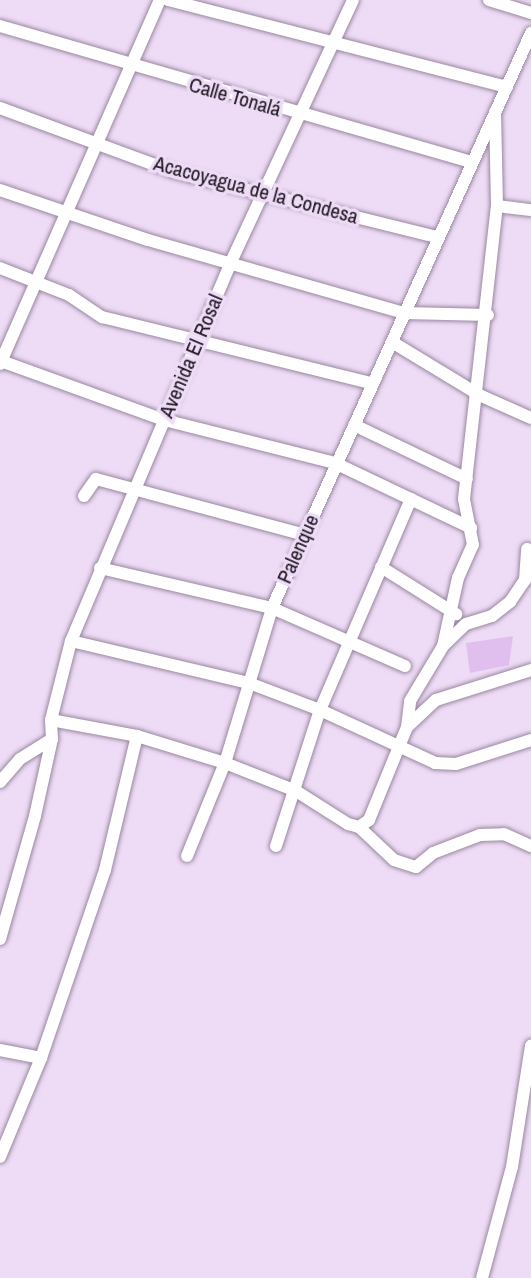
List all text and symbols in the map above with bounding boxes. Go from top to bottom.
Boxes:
street label: Calle Tonalá [186,72,284,122]
street label: Acacoyagua de la Condesa [151,151,361,229]
street label: Avenida El Rosal [154,290,228,422]
street label: Palenque [272,511,324,587]

